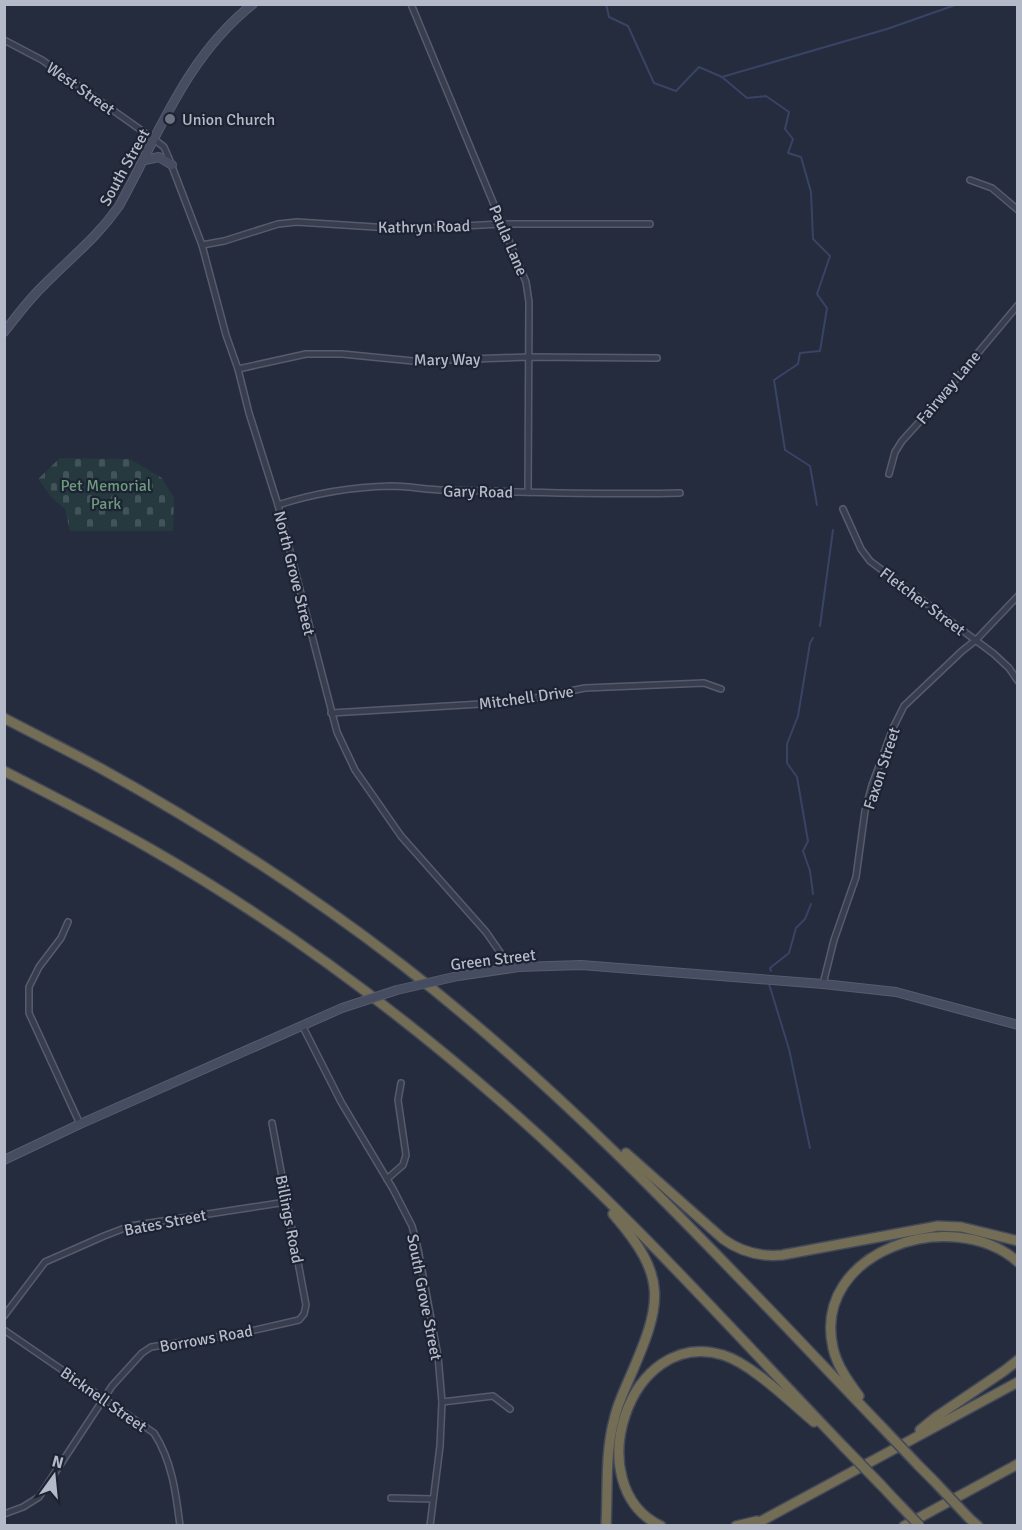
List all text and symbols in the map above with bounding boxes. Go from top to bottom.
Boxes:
street label: West Street [42,58,119,120]
place label: Union Church [182,110,275,130]
marker: Union Church [163,112,177,126]
street label: South Street [95,125,155,210]
street label: Paula Lane [484,202,532,279]
street label: Kathryn Road [378,216,470,238]
street label: Fairway Lane [912,347,985,428]
street label: Mary Way [413,349,481,371]
park label: Pet Memorial Park [60,476,152,514]
street label: Gary Road [443,481,513,503]
street label: North Grove Street [269,509,319,638]
street label: Fletcher Street [876,563,969,641]
street label: Mitchell Drive [478,681,575,715]
street label: Faxon Street [859,724,905,812]
street label: Green Street [449,945,537,975]
street label: Billings Road [271,1173,307,1265]
street label: Bates Street [122,1205,208,1241]
street label: South Grove Street [402,1232,446,1362]
street label: Borrows Road [158,1321,254,1357]
street label: Bicknell Street [56,1363,151,1437]
north arrow [24,1446,84,1506]
text: N [50,1451,66,1474]

